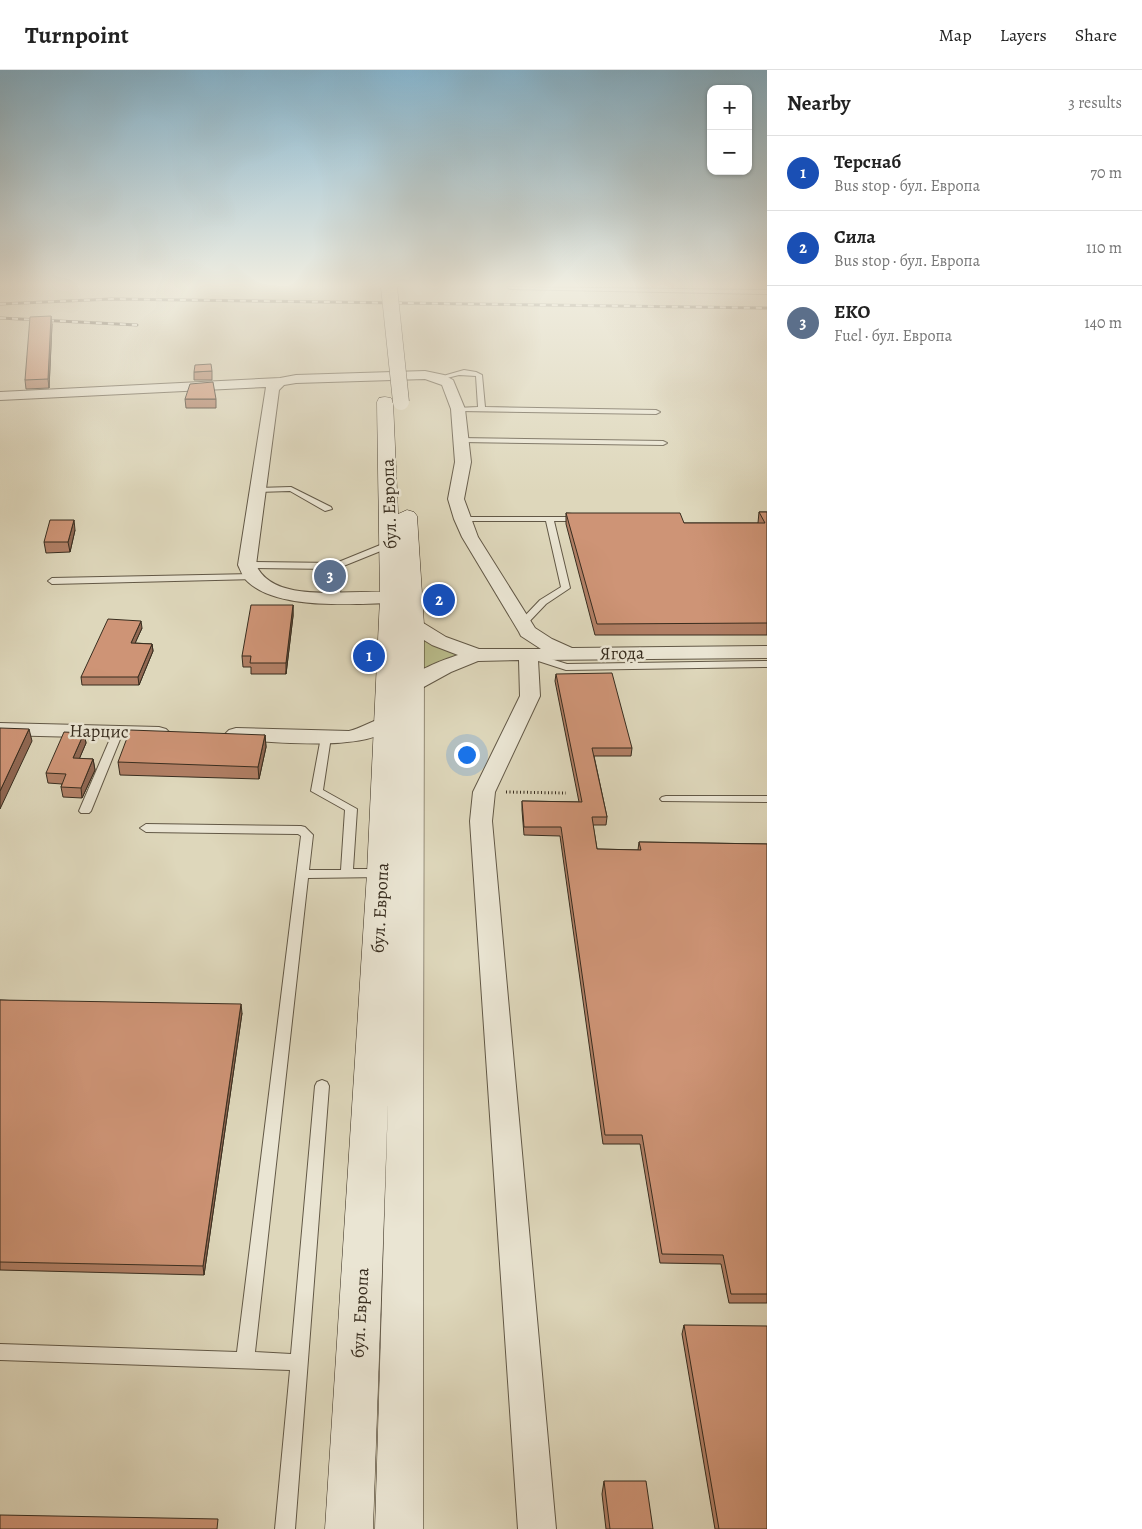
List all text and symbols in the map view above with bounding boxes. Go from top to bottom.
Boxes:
text: Turnpoint [25,19,129,51]
text: Map [939,23,972,47]
text: Layers [1000,23,1047,47]
text: Share [1075,23,1117,47]
map controls [707,85,752,175]
button: + [707,85,752,130]
text: Nearby [787,89,850,117]
text: 3 results [1068,92,1122,114]
button: − [707,130,752,175]
text: Терснаб [834,149,901,175]
text: 1 [800,162,806,184]
text: 70 m [1090,162,1122,184]
text: Bus stop · бул. Европа [834,175,980,197]
text: Сила [834,224,875,250]
text: 2 [799,237,807,259]
text: 110 m [1086,237,1122,259]
text: Bus stop · бул. Европа [834,250,980,272]
text: EKO [834,299,870,325]
text: 3 [800,312,806,334]
text: 140 m [1084,312,1122,334]
text: Fuel · бул. Европа [834,325,952,347]
street label: бул. Европа [375,458,403,550]
pin: 3 [314,557,346,595]
pin: 2 [423,581,455,619]
pin: 1 [353,637,385,675]
street label: Ягода [599,641,645,665]
street label: Нарцис [69,718,129,744]
your location [454,742,480,768]
street label: бул. Европа [366,861,394,954]
street label: бул. Европа [346,1266,374,1359]

